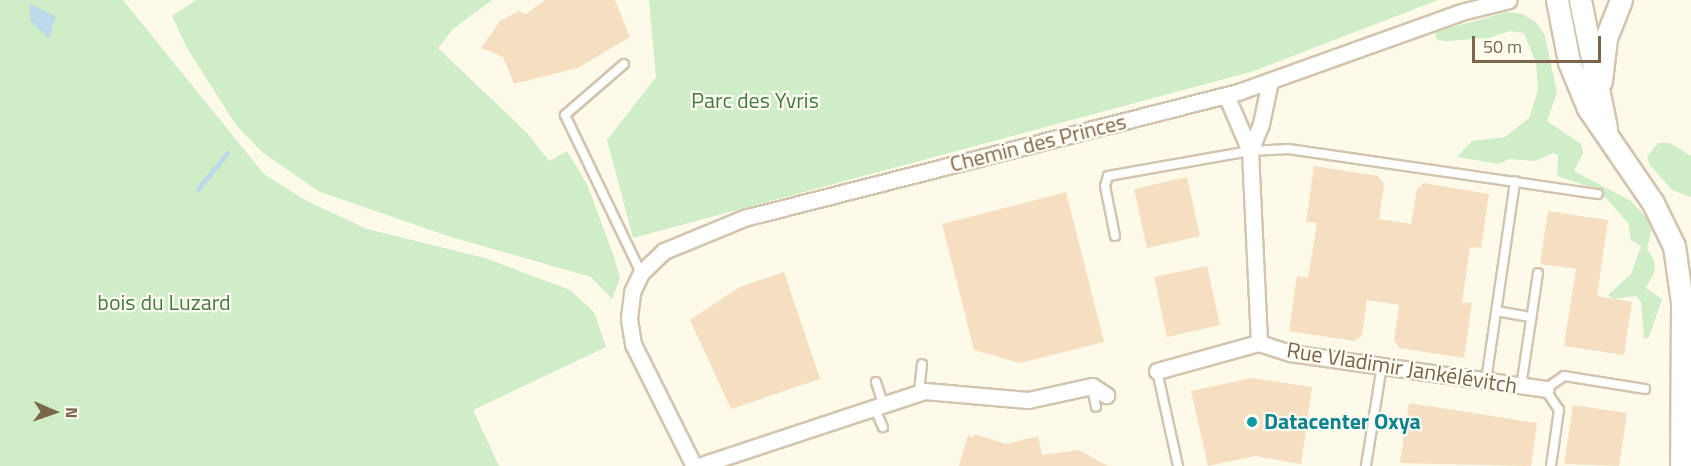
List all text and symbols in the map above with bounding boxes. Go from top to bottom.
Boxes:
scale bar [1475,24,1604,62]
text: 50 m [1483,33,1522,60]
park label: Parc des Yvris [691,88,819,114]
street label: Chemin des Princes [947,108,1129,178]
park label: bois du Luzard [97,290,231,316]
street label: Rue Vladimir Jankélévitch [1285,337,1519,399]
north arrow [24,382,84,442]
text: N [60,407,84,419]
place label: Datacenter Oxya [1264,409,1421,435]
marker: Datacenter Oxya [1245,415,1259,429]

